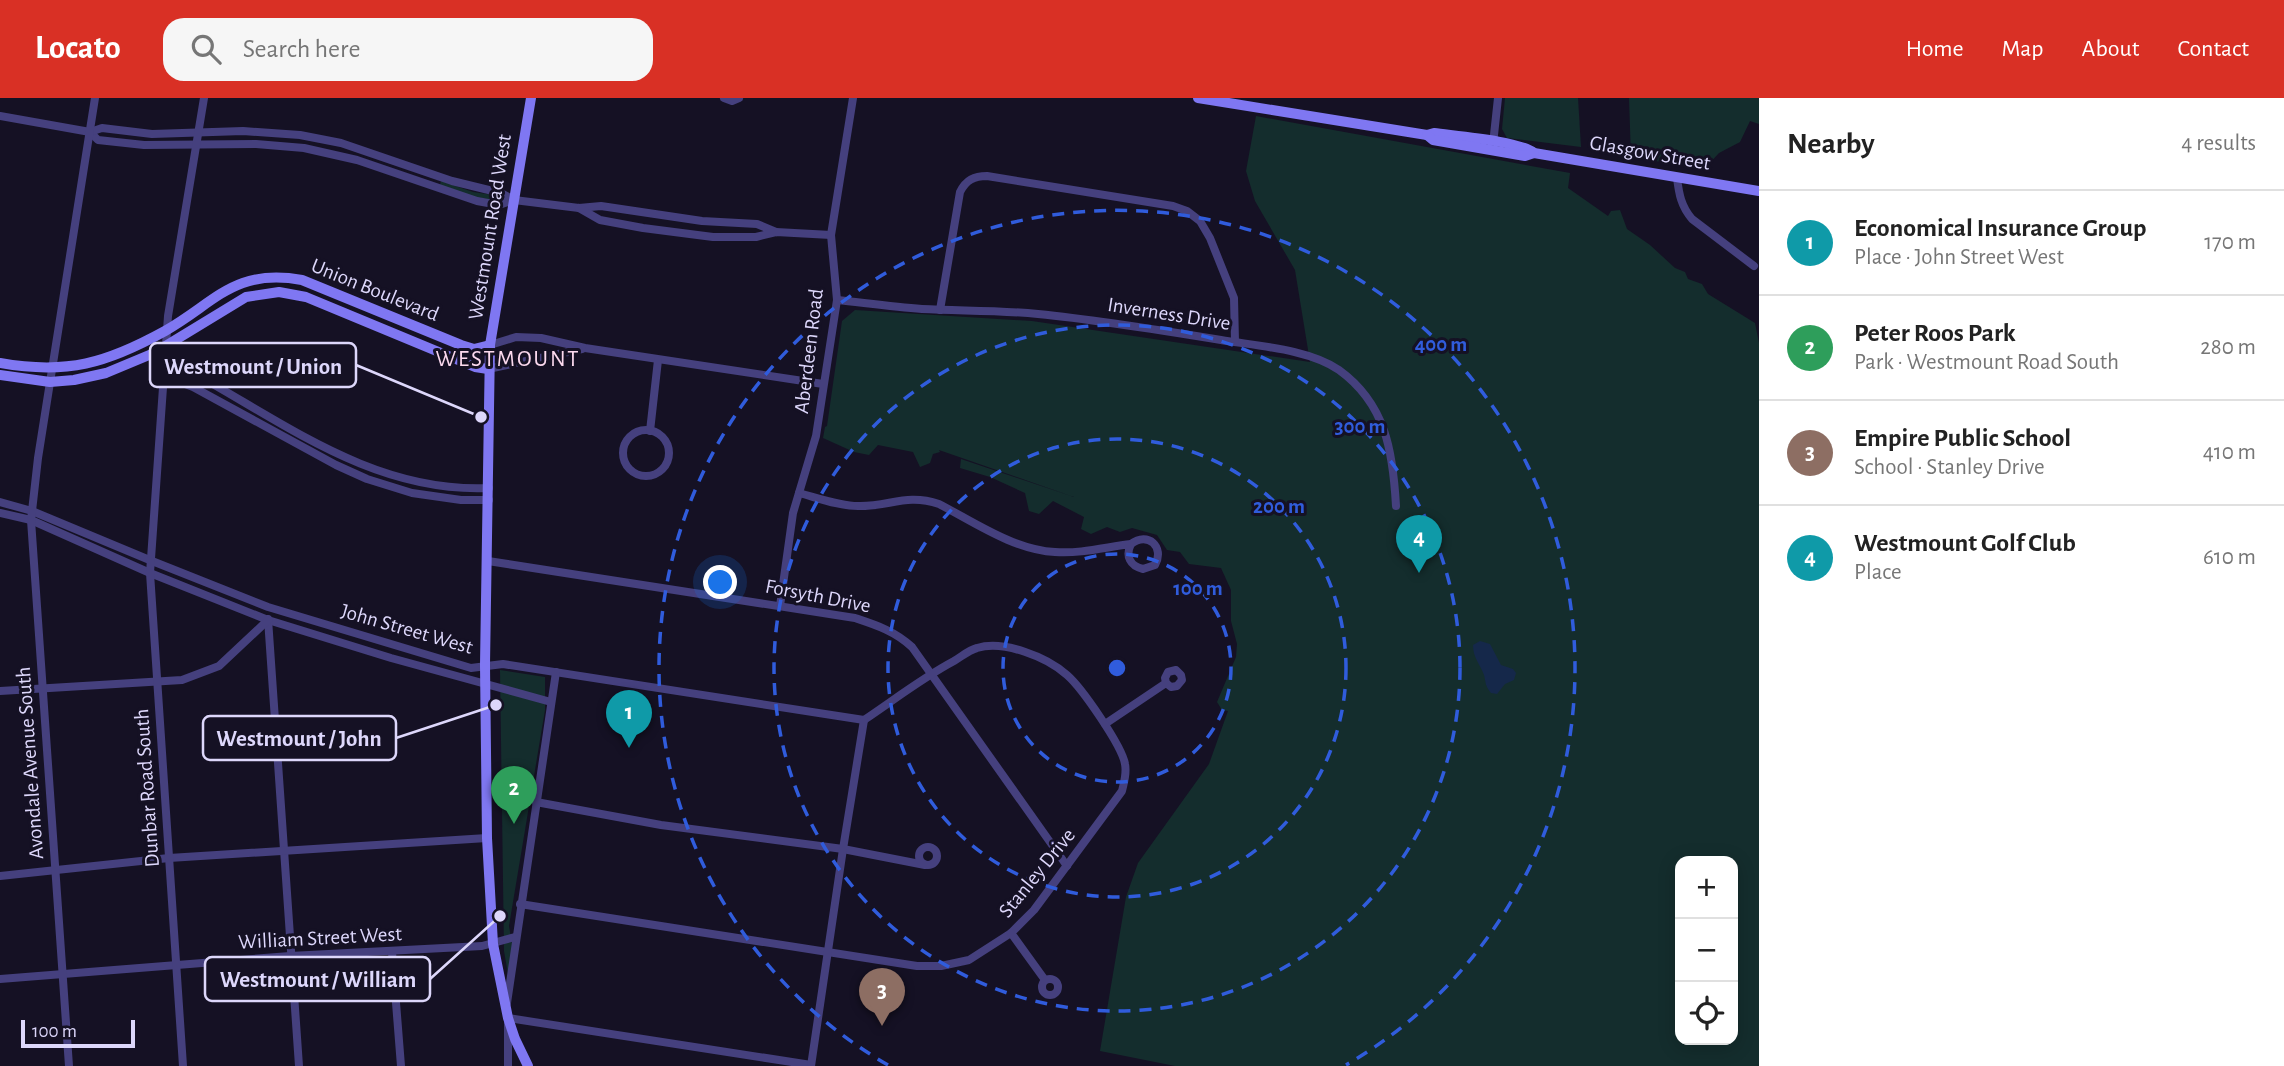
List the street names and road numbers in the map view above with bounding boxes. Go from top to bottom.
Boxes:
street label: Westmount Road West [465,132,515,321]
street label: Glasgow Street [1588,132,1712,174]
street label: Union Boulevard [308,255,442,325]
street label: Aberdeen Road [791,287,827,415]
street label: Inverness Drive [1106,294,1232,334]
street label: Forsyth Drive [764,576,872,616]
street label: John Street West [339,600,476,658]
street label: Avondale Avenue South [13,666,47,860]
street label: Dunbar Road South [131,708,163,868]
street label: Stanley Drive [995,824,1079,922]
street label: William Street West [238,923,403,953]

